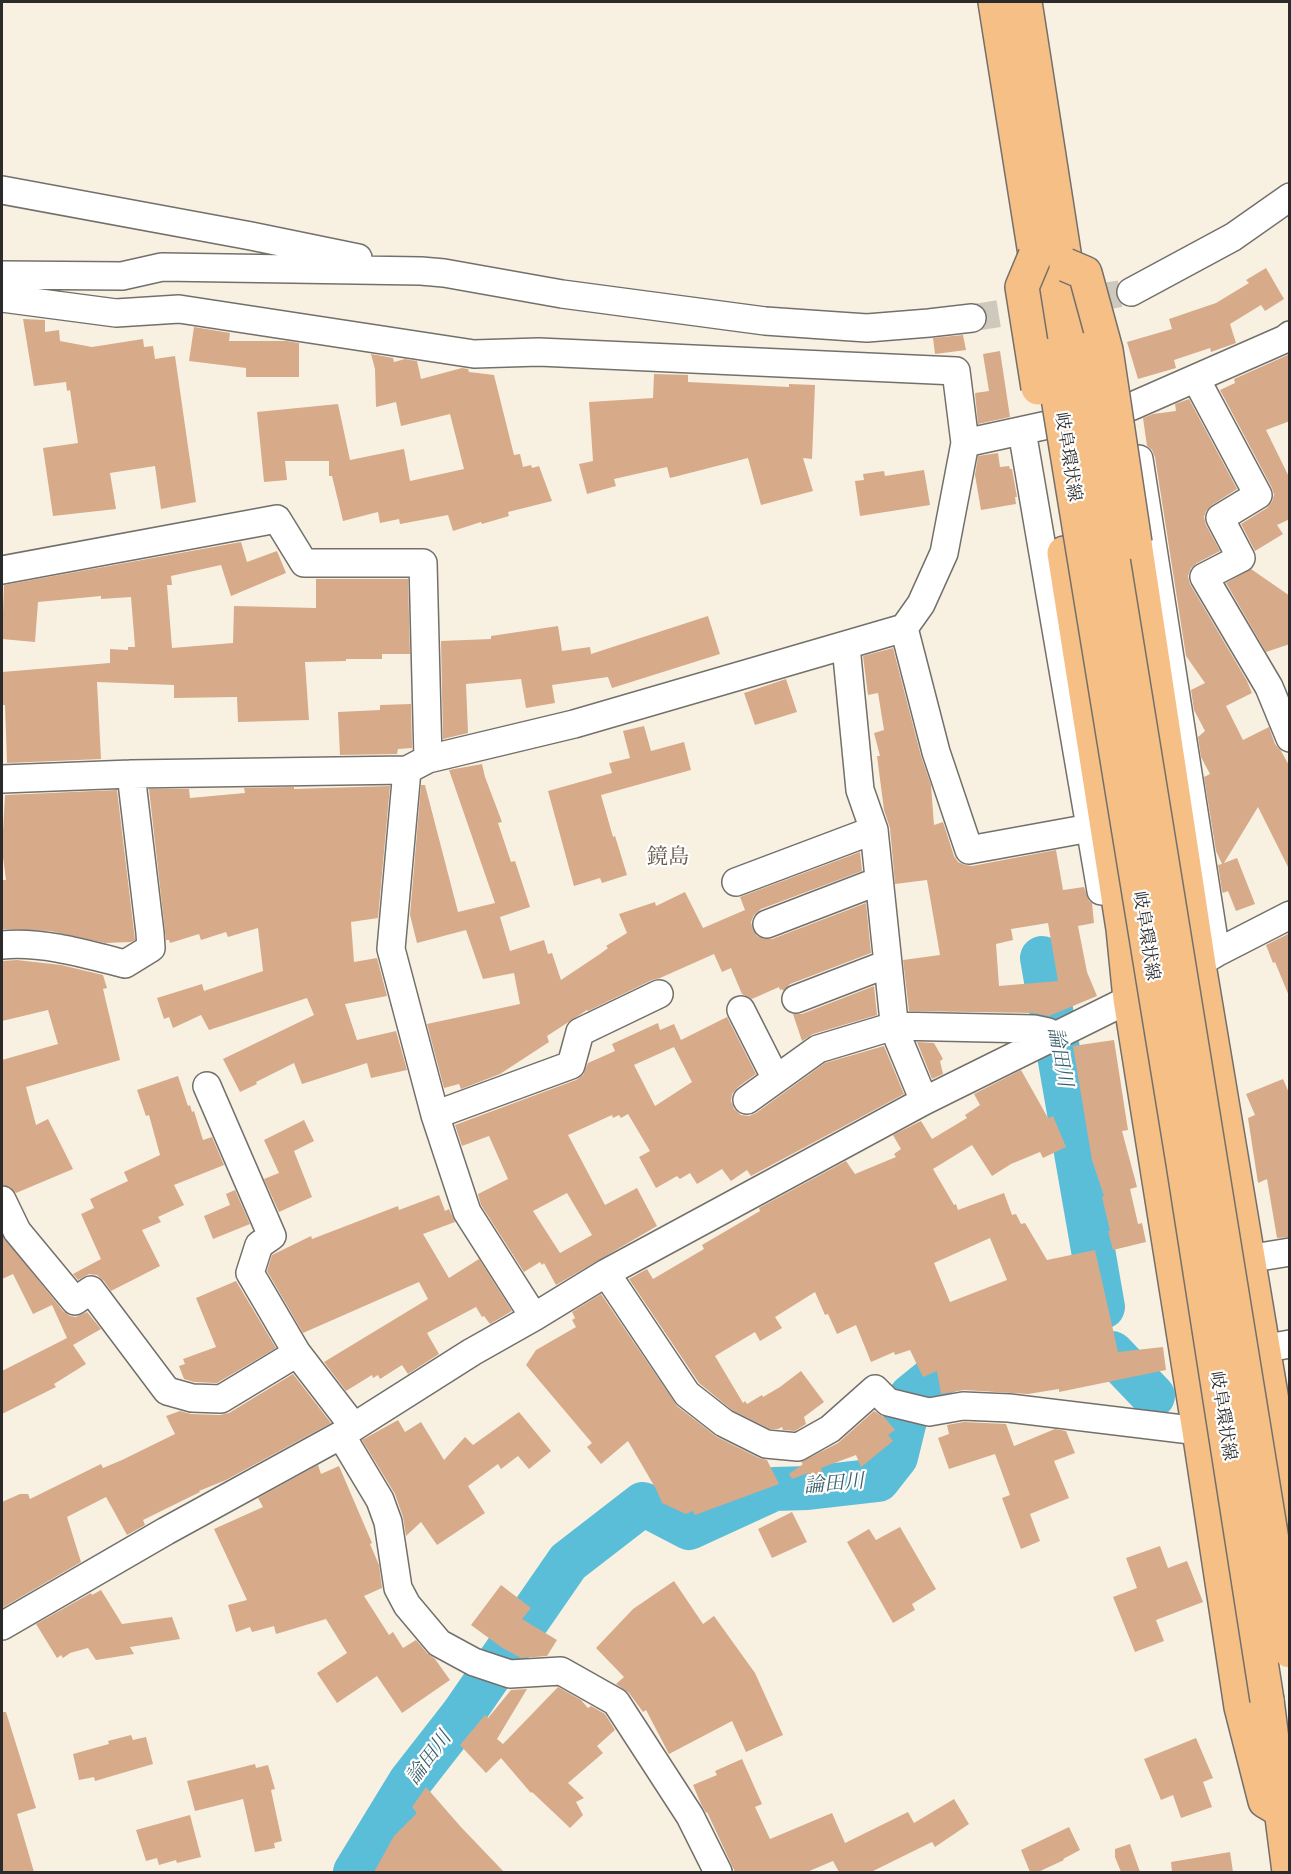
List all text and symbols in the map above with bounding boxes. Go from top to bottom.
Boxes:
street label: 岐阜環状線 [1050,411,1086,503]
district label: 鏡島 [647,844,689,870]
street label: 岐阜環状線 [1128,890,1164,982]
water label: 論田川 [1043,1025,1077,1089]
street label: 岐阜環状線 [1205,1370,1241,1462]
water label: 論田川 [803,1469,865,1499]
water label: 論田川 [401,1727,457,1789]

